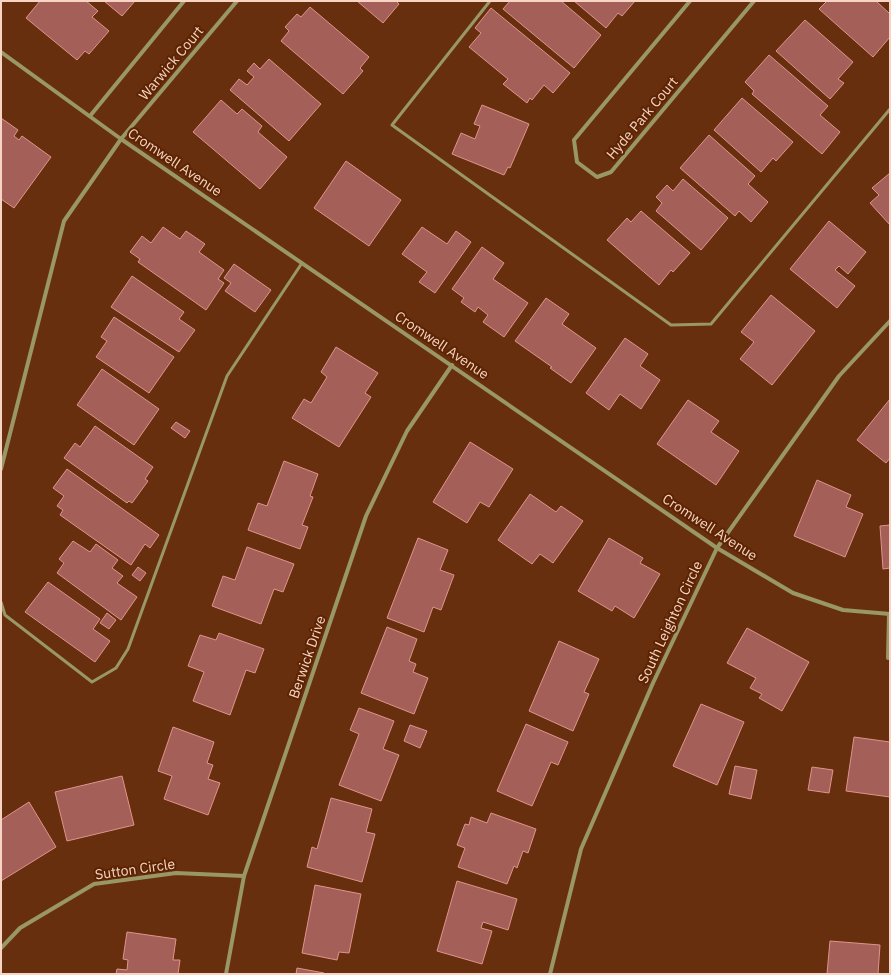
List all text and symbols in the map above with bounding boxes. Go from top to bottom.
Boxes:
street label: Warwick Court [135,22,207,104]
street label: Hyde Park Court [602,73,682,163]
street label: Cromwell Avenue [124,124,226,200]
street label: Cromwell Avenue [391,307,493,383]
street label: Cromwell Avenue [659,490,761,565]
street label: South Leighton Circle [634,558,706,686]
street label: Berwick Drive [284,613,330,701]
street label: Sutton Circle [94,854,176,884]

